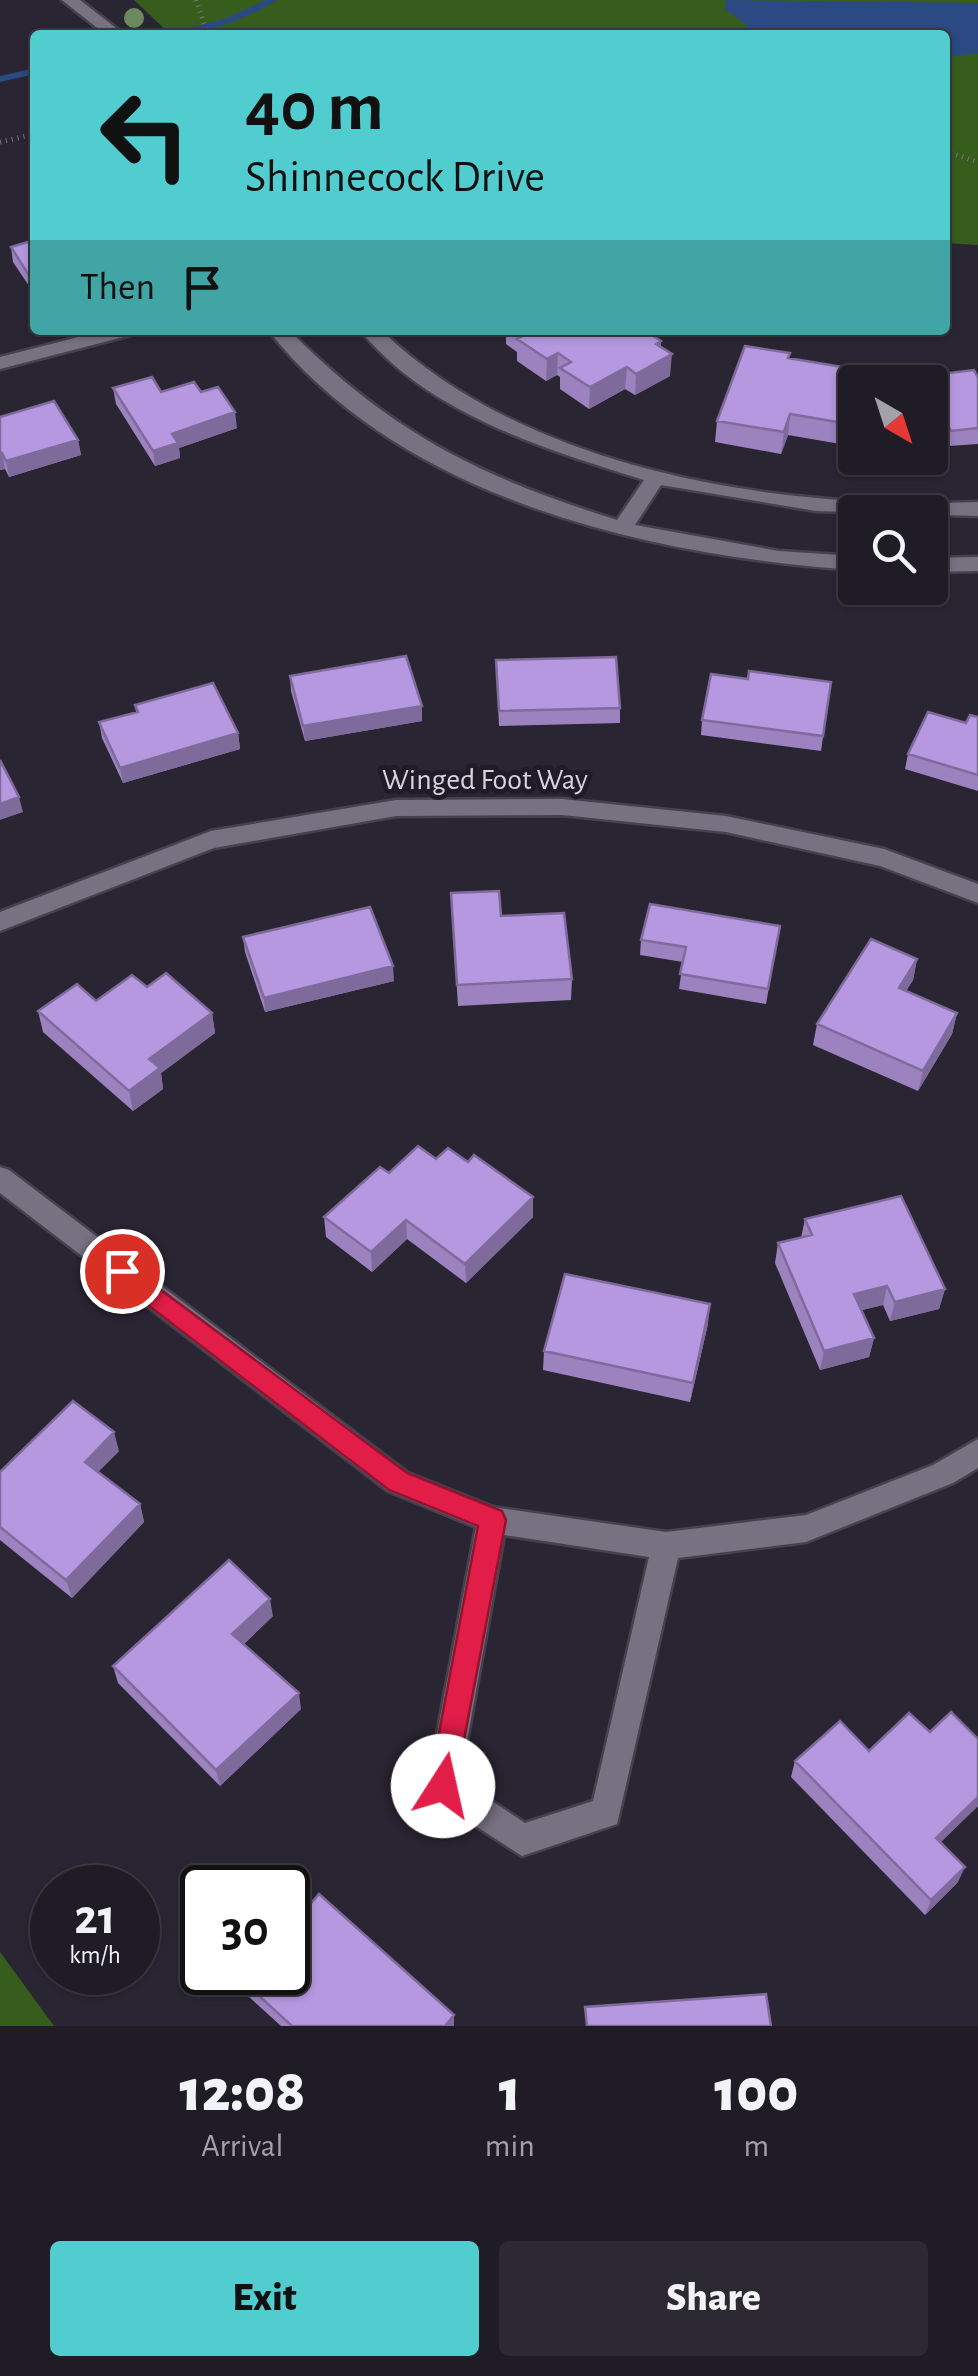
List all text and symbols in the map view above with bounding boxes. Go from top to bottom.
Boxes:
icon: left [80,70,210,200]
text: 40 m [245,73,384,143]
text: Shinnecock Drive [245,155,545,200]
icon: arrive [175,260,230,315]
text: Then [80,269,155,307]
north arrow [838,365,948,475]
map controls [838,365,948,605]
button: search [838,495,948,605]
street label: Winged Foot Way [382,765,588,795]
pin [80,1229,165,1314]
icon: arrive [95,1244,150,1299]
position arrow [391,1734,495,1838]
speed limit sign: 30 [180,1865,310,1995]
text: 21 [74,1893,116,1943]
text: km/h [69,1943,121,1968]
text: 12:08 [180,2062,305,2122]
text: 1 [499,2062,521,2122]
text: 100 [714,2062,798,2122]
text: Arrival [201,2130,284,2162]
text: min [485,2130,535,2162]
text: m [744,2130,769,2162]
button: Exit [50,2241,479,2356]
button: Share [499,2241,928,2356]

